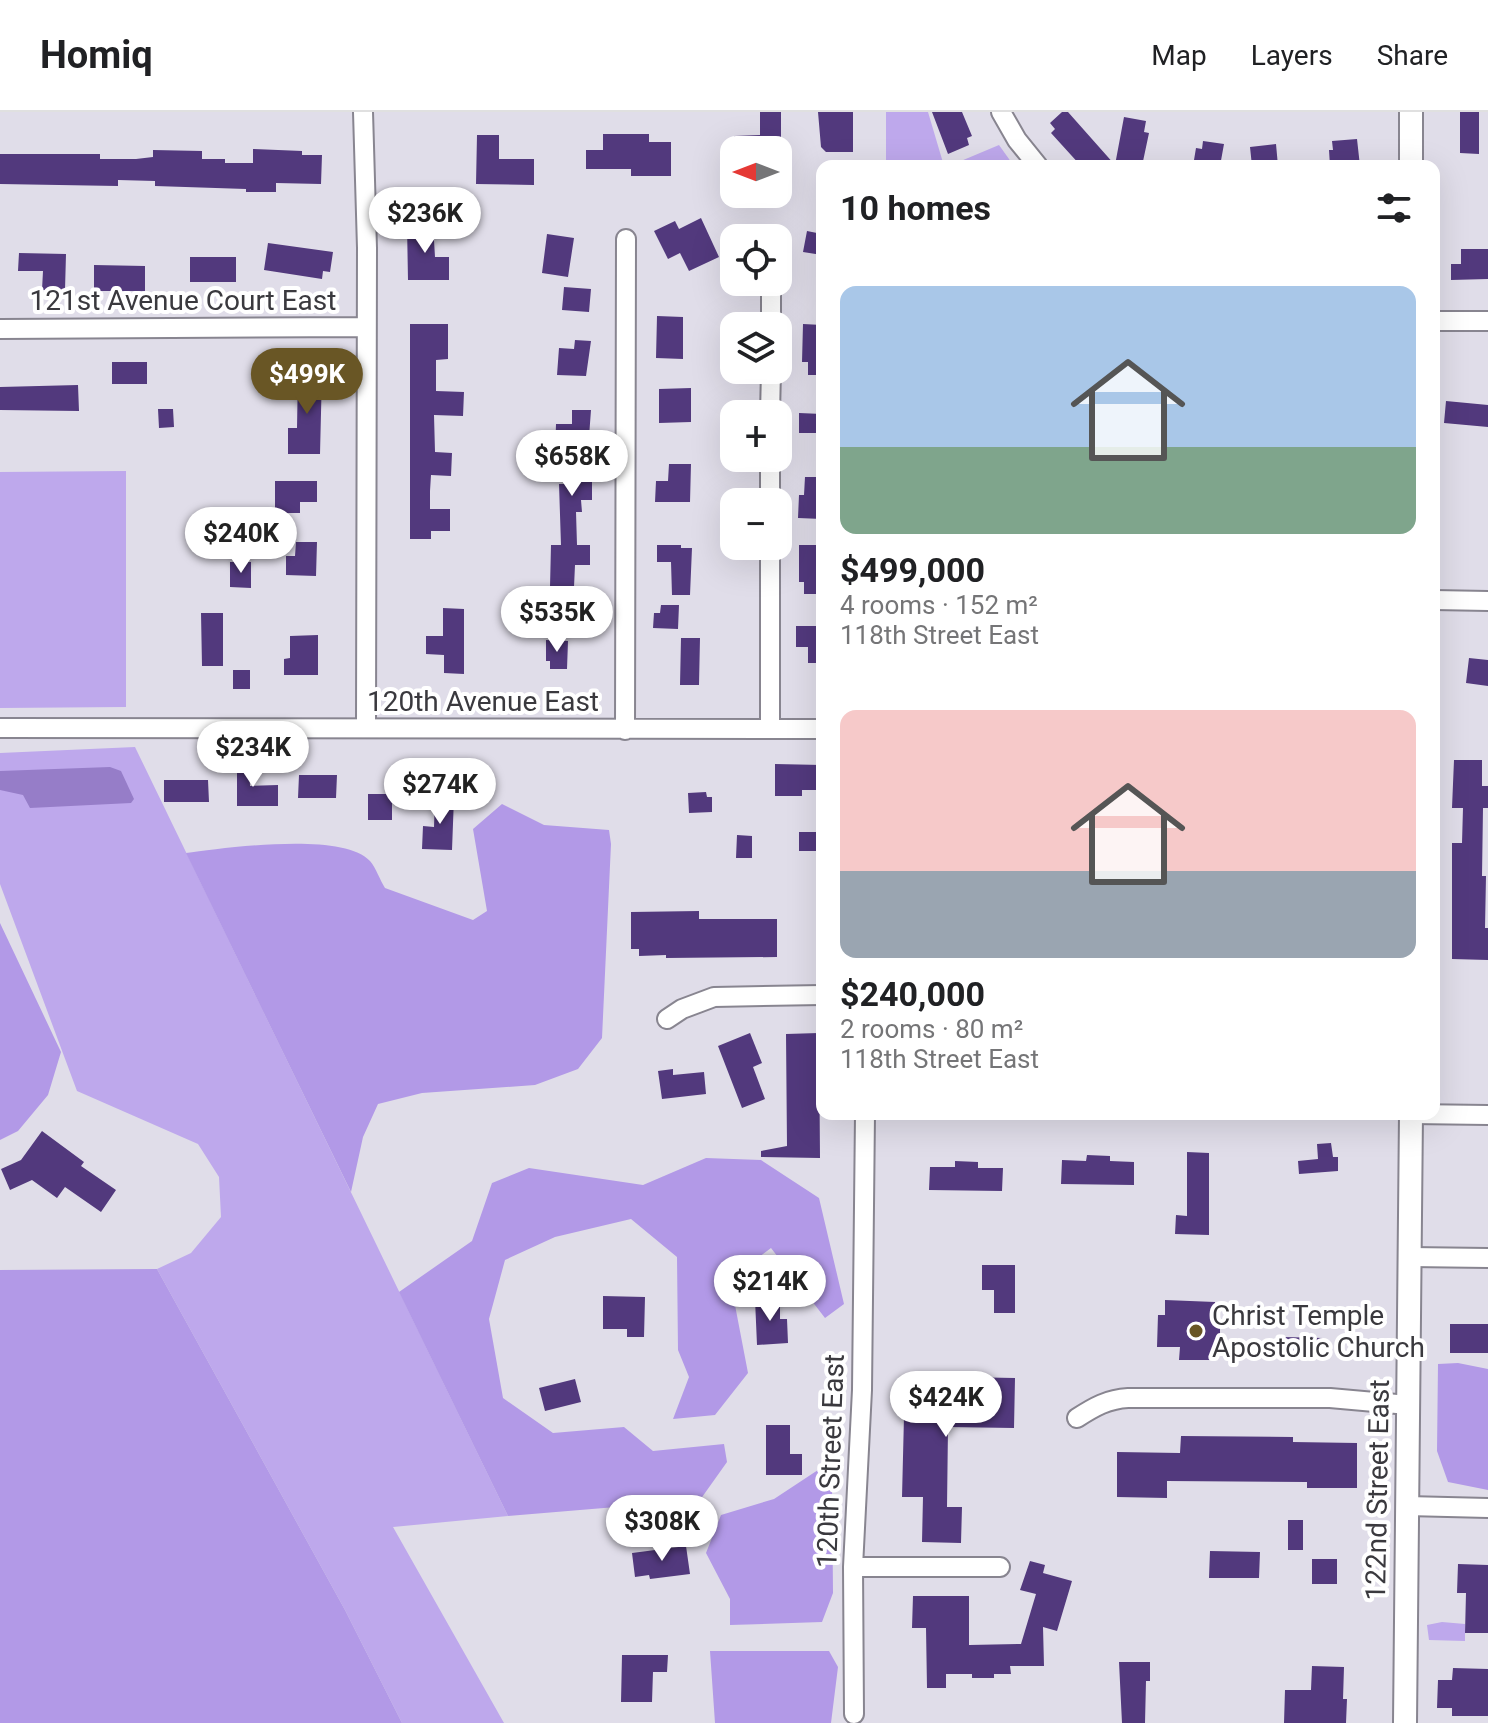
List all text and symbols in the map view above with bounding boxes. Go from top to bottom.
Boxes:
text: Homiq [40,33,153,77]
text: Map [1151,39,1207,72]
text: Layers [1251,39,1333,72]
text: Share [1377,39,1448,72]
north arrow [720,136,792,208]
map controls [720,136,792,560]
icon: filters [1372,186,1416,230]
pin: $236K [369,187,481,255]
text: 10 homes [840,188,991,228]
text: $236K [387,198,463,228]
button: locate [720,224,792,296]
street label: 121st Avenue Court East [30,284,336,317]
button: layers [720,312,792,384]
icon: home [1056,338,1200,482]
pin: $499K [251,348,363,416]
text: $499K [269,359,345,389]
button: + [720,400,792,472]
pin: $658K [516,430,628,498]
text: $658K [534,441,610,471]
button: − [720,488,792,560]
pin: $240K [185,507,297,575]
text: $240K [203,518,279,548]
text: $499,000 [840,550,985,590]
pin: $535K [501,586,613,654]
text: 4 rooms · 152 m² [840,590,1038,620]
text: $535K [519,597,595,627]
text: 118th Street East [840,620,1039,650]
street label: 120th Avenue East [367,685,599,718]
pin: $234K [197,721,309,789]
text: $234K [215,732,291,762]
pin: $274K [384,758,496,826]
icon: home [1056,762,1200,906]
text: $274K [402,769,478,799]
text: $240,000 [840,974,985,1014]
text: 2 rooms · 80 m² [840,1014,1023,1044]
text: 118th Street East [840,1044,1039,1074]
pin: $214K [714,1255,826,1323]
text: $214K [732,1266,808,1296]
place label: Christ Temple Apostolic Church [1212,1299,1425,1364]
marker: Christ Temple Apostolic Church [1187,1322,1205,1340]
street label: 120th Street East [810,1353,851,1569]
pin: $424K [890,1371,1002,1439]
street label: 122nd Street East [1359,1379,1396,1601]
text: $424K [908,1382,984,1412]
pin: $308K [606,1495,718,1563]
text: $308K [624,1506,700,1536]

